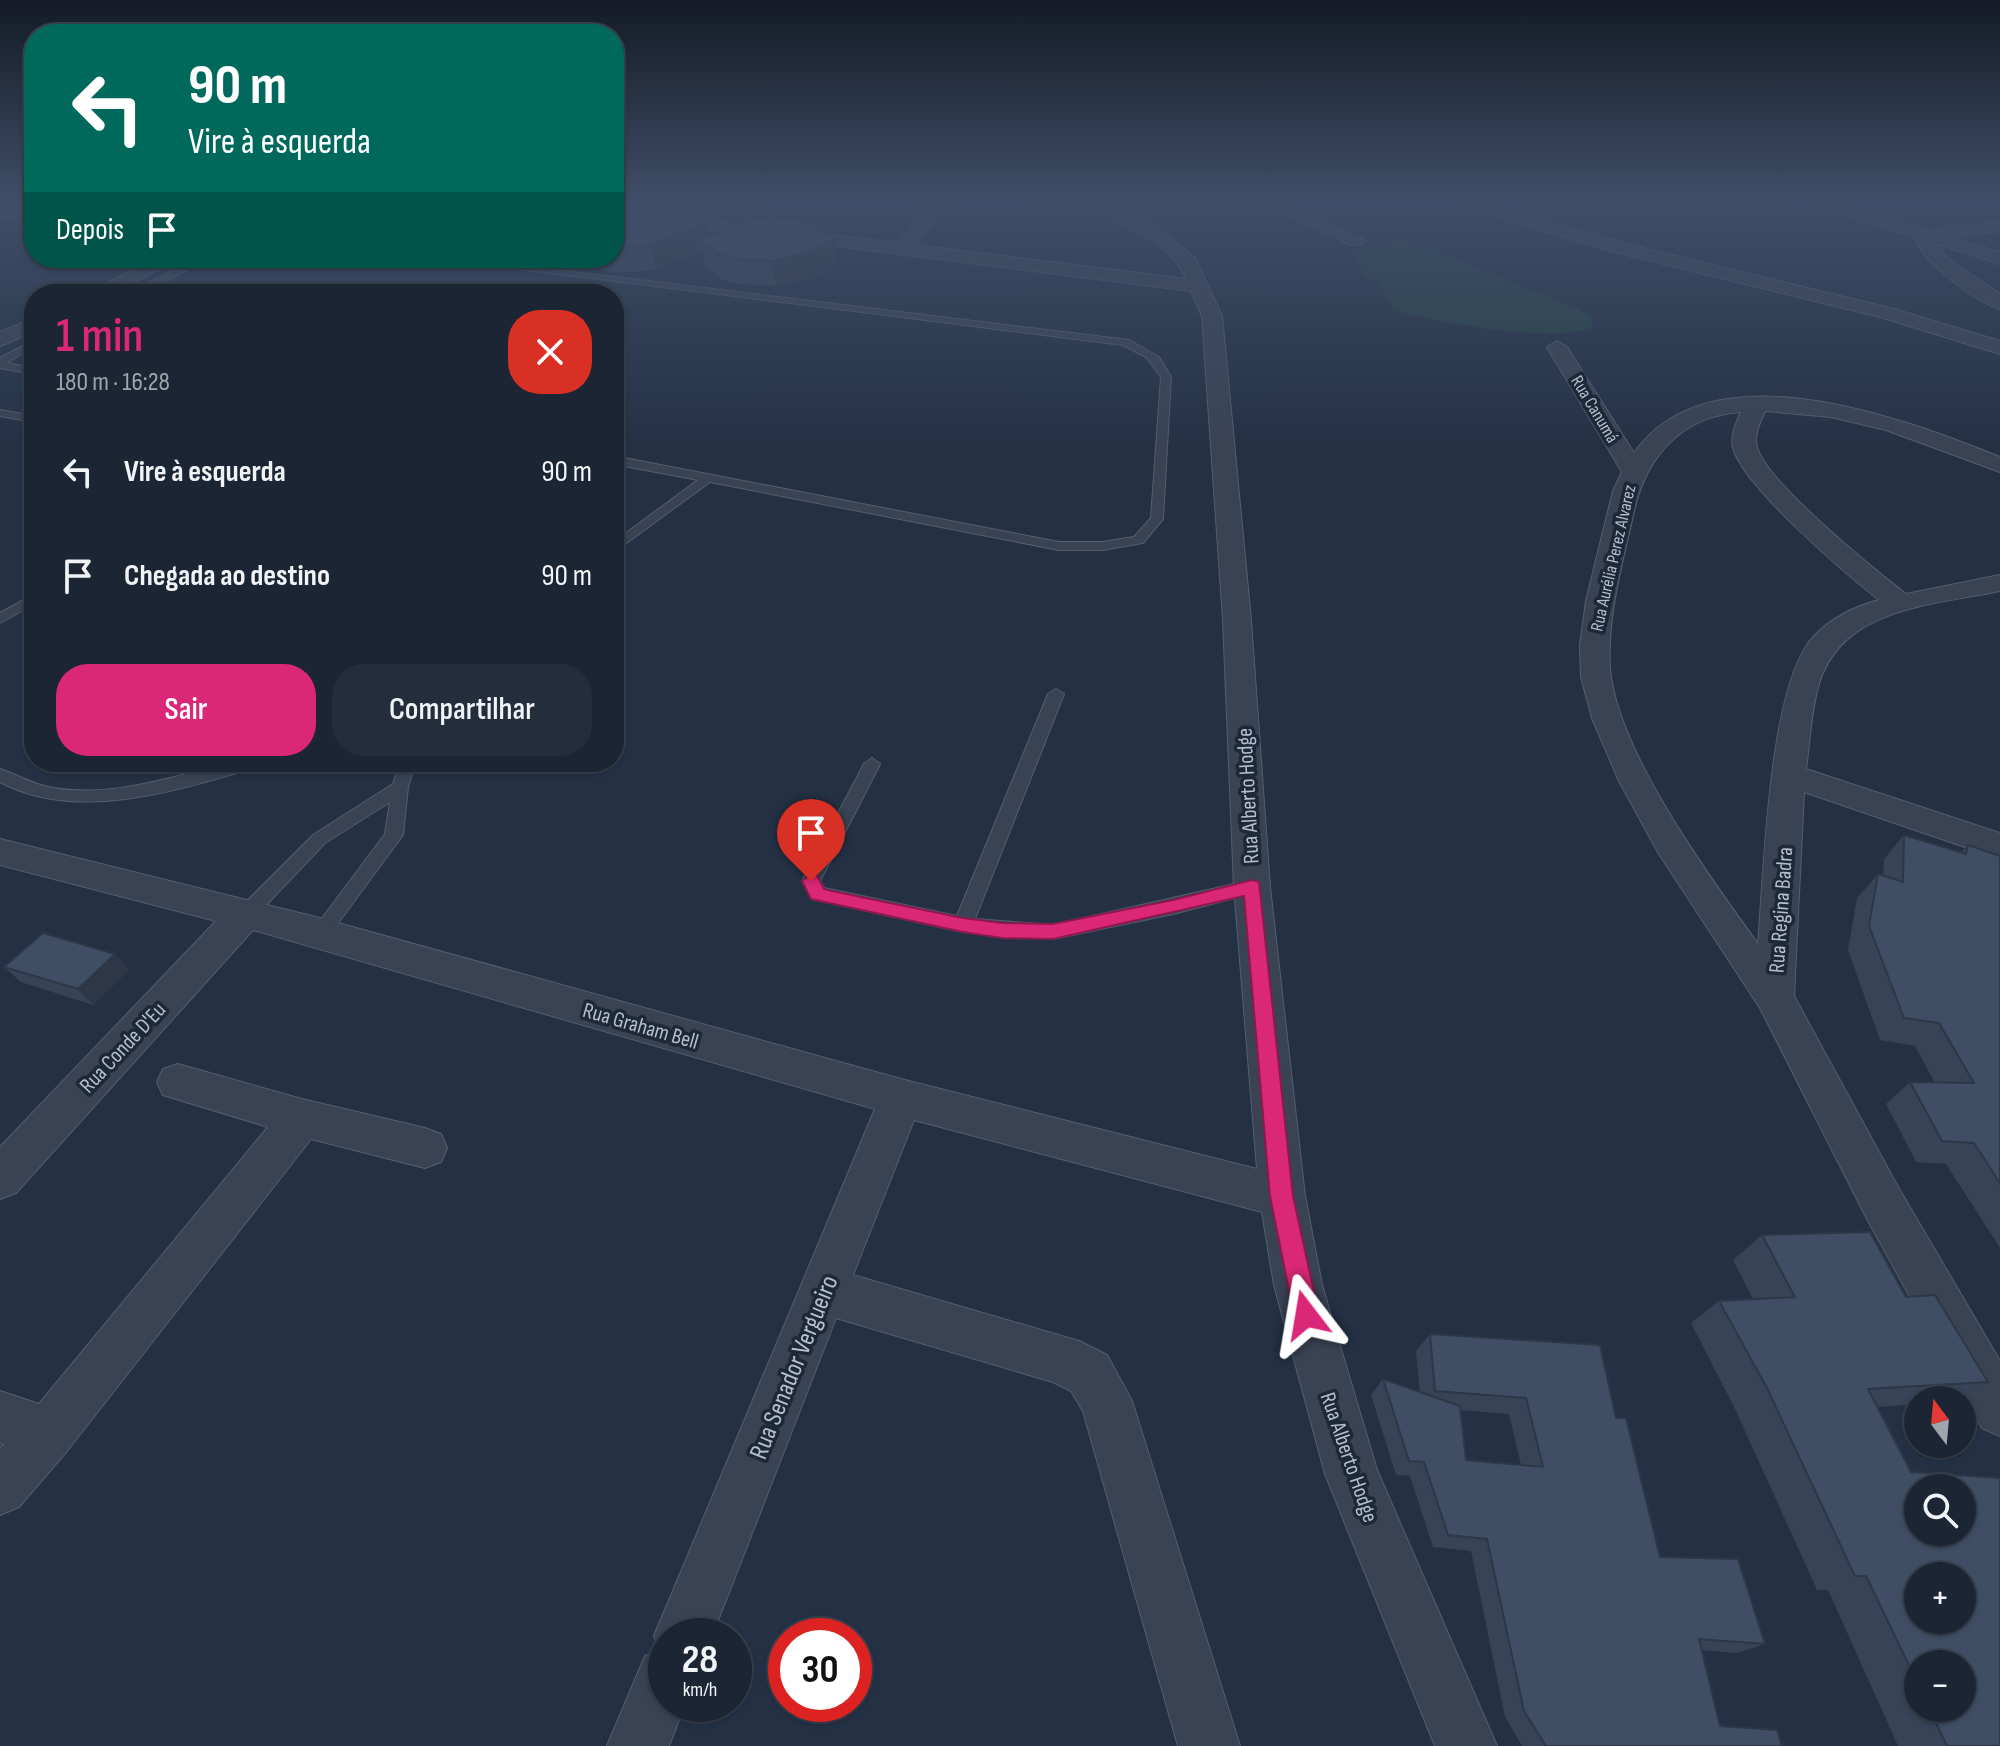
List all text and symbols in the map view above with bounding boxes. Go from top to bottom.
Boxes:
text: 90 m [188,53,287,120]
icon: left [56,56,160,160]
text: Vire à esquerda [188,121,371,164]
icon: arrive [140,208,184,252]
text: Depois [56,212,124,248]
text: 1 min [56,308,143,365]
button: close [508,310,592,394]
text: 180 m · 16:28 [56,367,170,398]
street label: Rua Canumá [1566,372,1623,447]
icon: left [56,450,100,494]
text: Vire à esquerda [124,454,286,490]
text: 90 m [541,454,592,490]
street label: Rua Aurélia Perez Alvarez [1586,482,1641,633]
icon: arrive [56,554,100,598]
text: Chegada ao destino [124,558,330,594]
text: 90 m [541,558,592,594]
button: Sair [56,664,316,756]
button: Compartilhar [332,664,592,756]
street label: Rua Alberto Hodge [1231,727,1266,864]
pin [777,799,845,881]
icon: arrive [789,811,833,855]
street label: Rua Regina Badra [1764,846,1799,974]
street label: Rua Conde D'Eu [74,997,172,1099]
street label: Rua Graham Bell [580,997,702,1056]
street label: Rua Senador Vergueiro [743,1271,845,1464]
position arrow [1264,1273,1348,1357]
north arrow [1904,1386,1976,1458]
map controls [1904,1386,1976,1722]
street label: Rua Alberto Hodge [1314,1389,1383,1526]
button: search [1904,1474,1976,1546]
button: + [1904,1562,1976,1634]
speed limit sign: 30 [768,1618,872,1722]
text: 28 [682,1636,718,1684]
button: − [1904,1650,1976,1722]
text: km/h [683,1678,717,1702]

